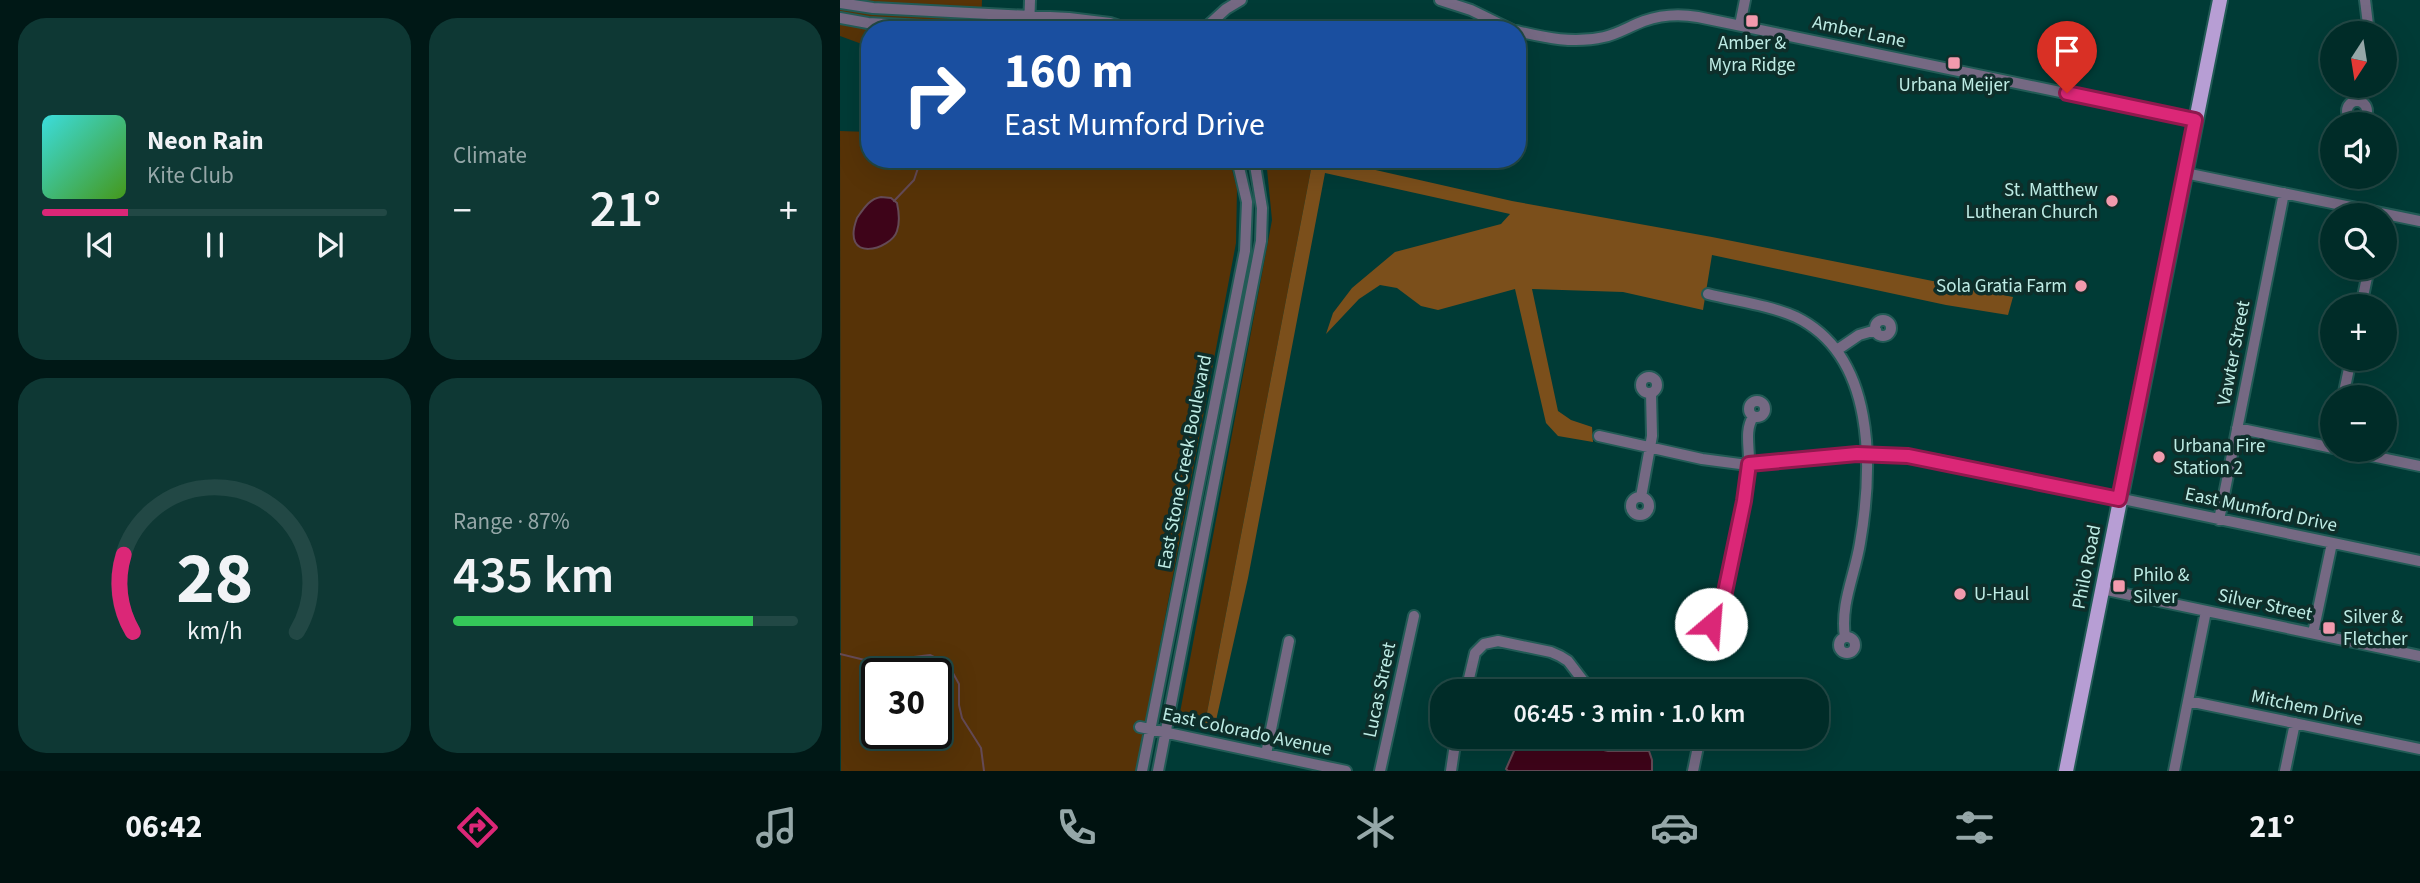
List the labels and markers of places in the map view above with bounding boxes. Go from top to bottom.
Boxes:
marker: Amber & Myra Ridge [1744,13,1760,29]
pin [2037,21,2097,93]
place label: Amber & Myra Ridge [1709,30,1795,79]
marker: Urbana Meijer [1946,55,1962,71]
place label: Urbana Meijer [1898,72,2010,99]
place label: St. Matthew Lutheran Church [1966,177,2098,226]
marker: St. Matthew Lutheran Church [2104,193,2120,209]
place label: Sola Gratia Farm [1936,273,2067,300]
marker: Sola Gratia Farm [2073,278,2089,294]
place label: Urbana Fire Station 2 [2173,433,2265,482]
marker: Urbana Fire Station 2 [2151,449,2167,465]
place label: Philo & Silver [2133,562,2190,611]
marker: Philo & Silver [2111,578,2127,594]
place label: U-Haul [1974,581,2029,608]
marker: U-Haul [1952,586,1968,602]
place label: Silver & Fletcher [2343,604,2408,653]
marker: Silver & Fletcher [2321,620,2337,636]

